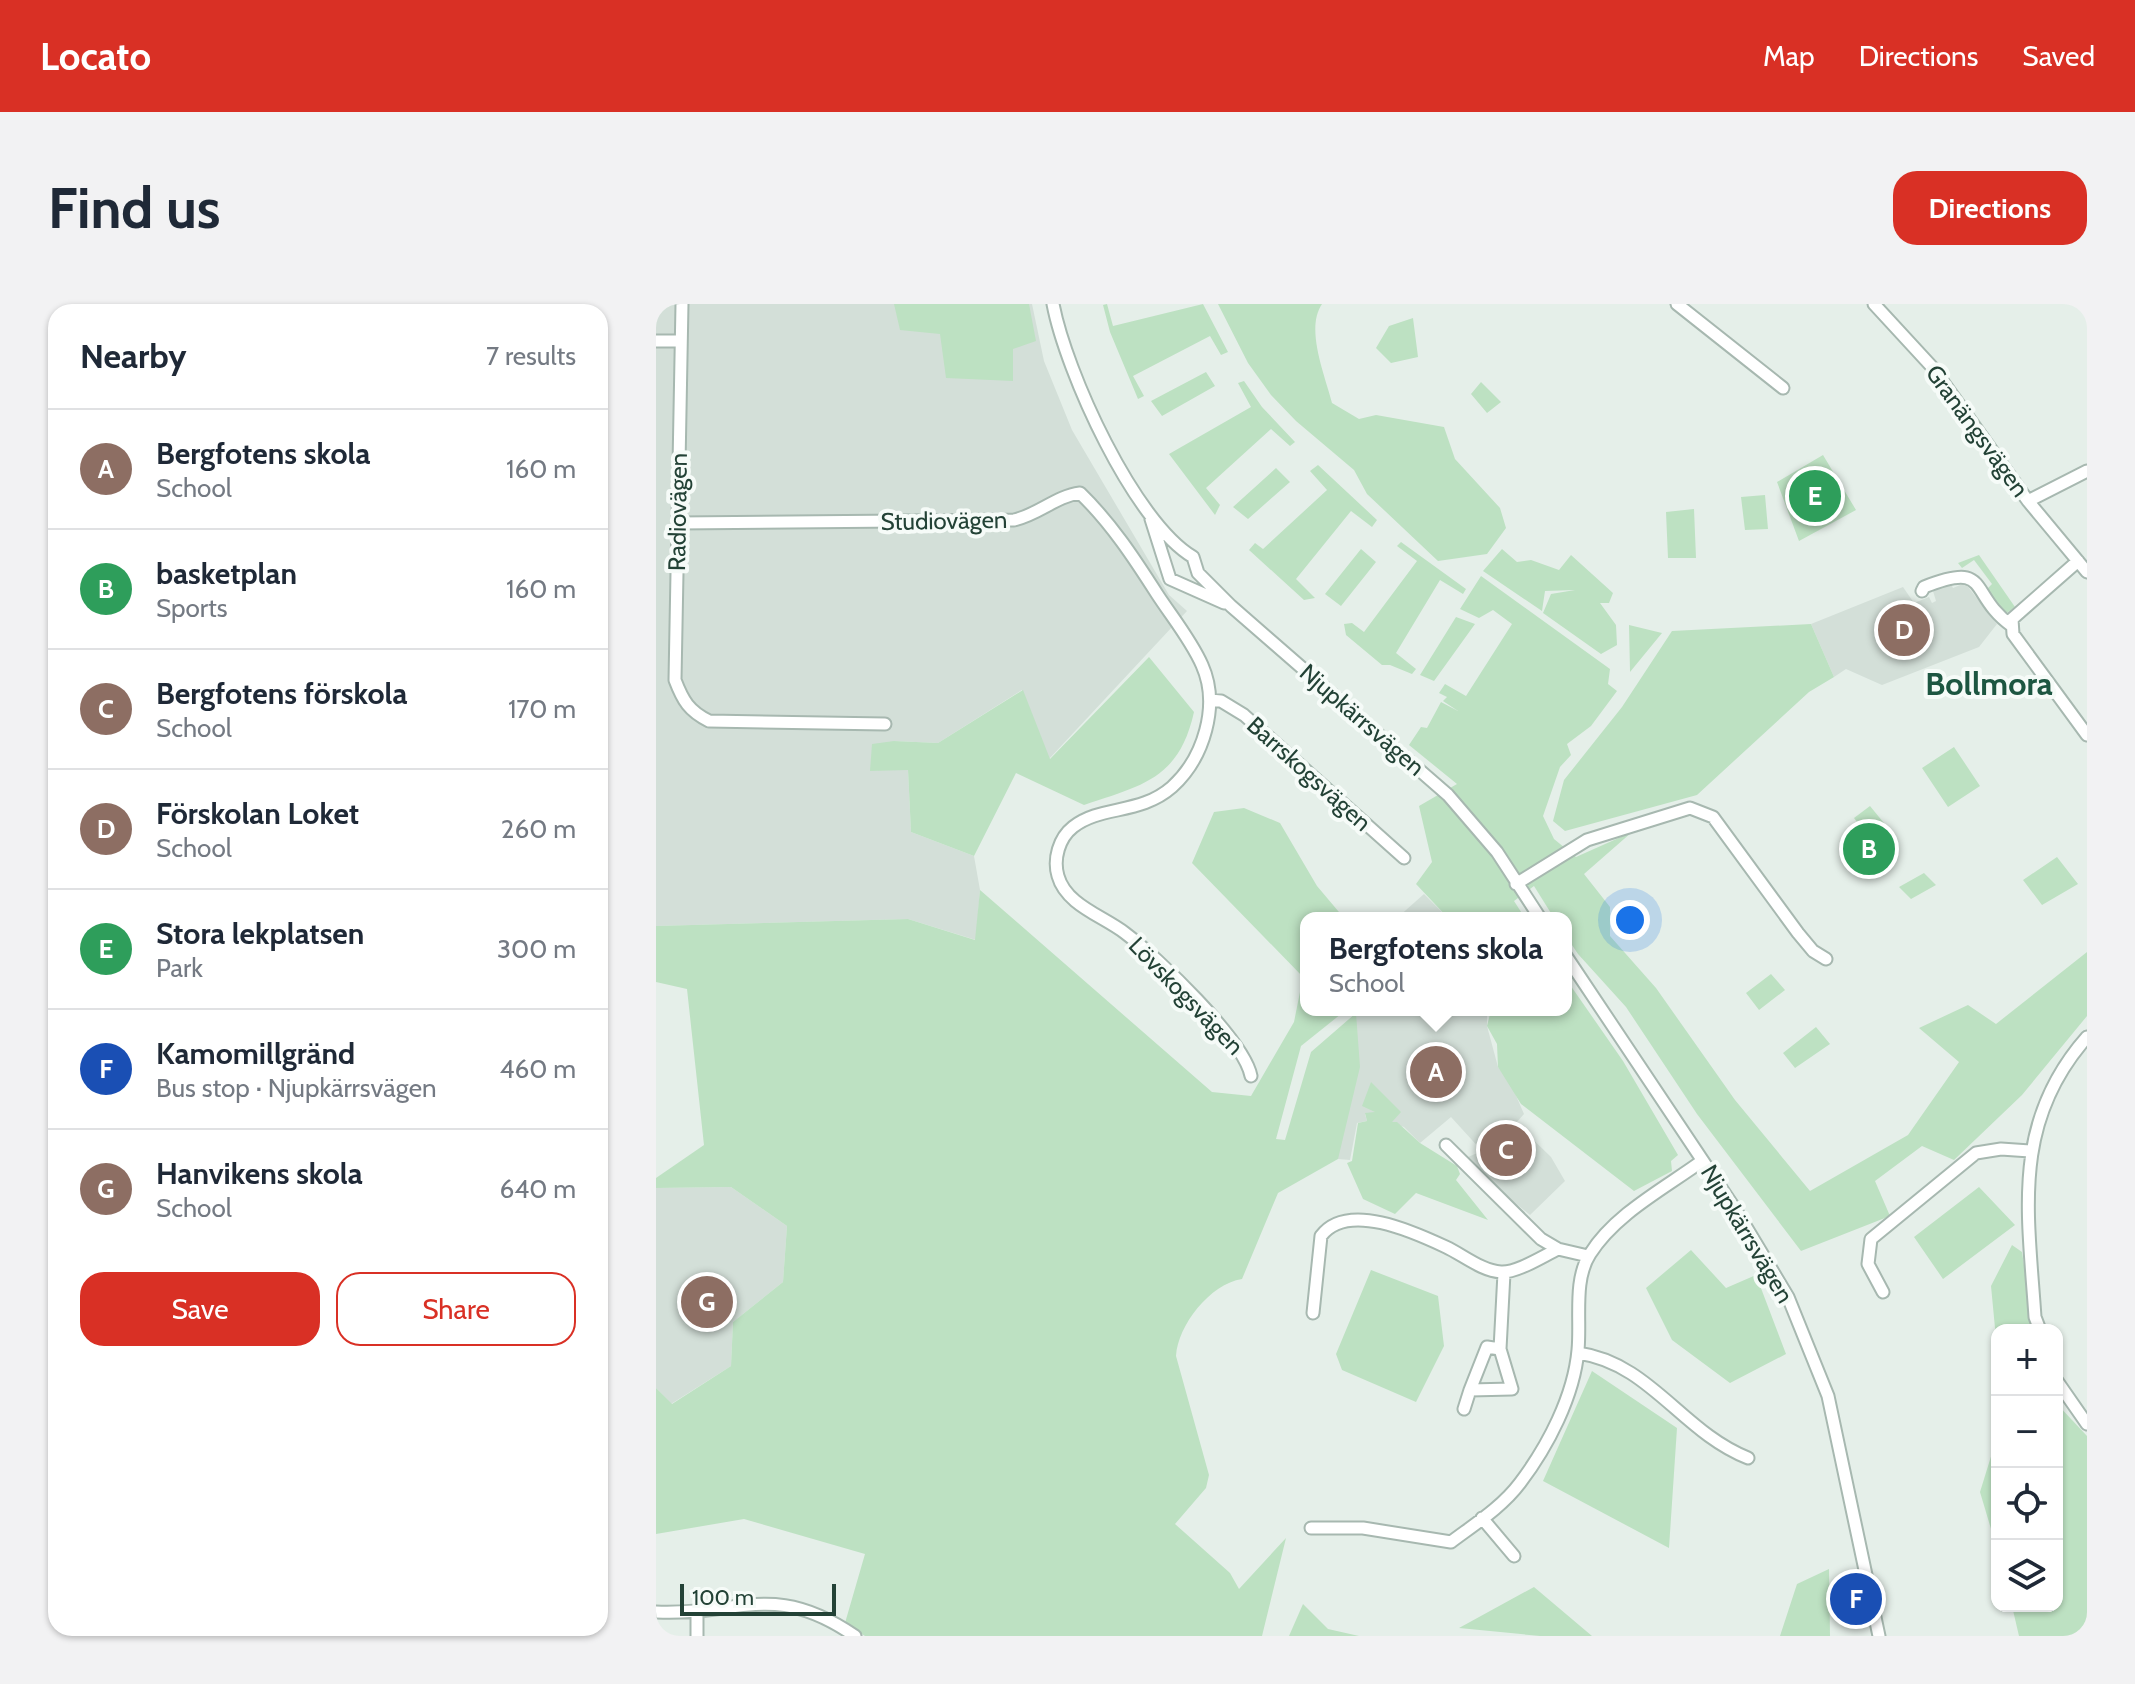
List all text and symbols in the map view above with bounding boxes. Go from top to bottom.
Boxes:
text: Locato [40,33,151,80]
text: Map [1763,39,1815,73]
text: Directions [1859,39,1978,73]
text: Saved [2022,39,2095,73]
button: Directions [1893,171,2087,245]
text: Find us [48,174,221,242]
text: Nearby [80,335,187,377]
text: 7 results [486,340,576,372]
street label: Granängsvägen [1920,359,2035,502]
text: Bergfotens skola [156,435,370,472]
text: A [98,453,114,485]
text: 160 m [506,453,576,485]
street label: Radiovägen [662,453,693,571]
pin: E [1789,466,1841,526]
text: School [156,472,232,504]
street label: Studiovägen [880,505,1008,536]
text: basketplan [156,555,297,592]
text: B [98,573,114,605]
text: 160 m [506,573,576,605]
text: Sports [156,592,228,624]
pin: D [1878,600,1930,660]
street label: Njupkärrsvägen [1294,658,1431,782]
district label: Bollmora [1925,664,2053,703]
text: Bergfotens förskola [156,675,407,712]
text: C [98,693,114,725]
text: 170 m [508,693,576,725]
street label: Barrskogsvägen [1241,710,1377,837]
text: School [156,712,232,744]
text: Förskolan Loket [156,795,359,832]
text: D [97,813,115,845]
text: 260 m [501,813,576,845]
pin: B [1843,819,1895,879]
text: School [156,832,232,864]
your location [1610,900,1650,940]
popup [1300,912,1572,1016]
text: Stora lekplatsen [156,915,364,952]
text: Bergfotens skola [1329,930,1543,967]
street label: Lövskogsvägen [1123,931,1250,1061]
text: E [99,933,113,965]
text: 300 m [497,933,576,965]
text: Park [156,952,203,984]
text: School [1329,967,1405,999]
text: Kamomillgränd [156,1035,355,1072]
pin: A [1410,1042,1462,1102]
text: F [99,1053,113,1085]
text: 460 m [499,1053,576,1085]
text: Bus stop · Njupkärrsvägen [156,1072,437,1104]
pin: C [1480,1120,1532,1180]
text: Hanvikens skola [156,1155,363,1192]
street label: Njupkärrsvägen [1695,1159,1800,1308]
text: G [97,1173,115,1205]
text: 640 m [499,1173,576,1205]
text: School [156,1192,232,1224]
button: Save [80,1272,320,1346]
button: Share [336,1272,576,1346]
pin: G [681,1272,733,1332]
map controls [1991,1324,2063,1612]
button: + [1991,1324,2063,1396]
button: − [1991,1396,2063,1468]
button: locate [1991,1468,2063,1540]
button: layers [1991,1540,2063,1612]
pin: F [1830,1569,1882,1629]
scale bar [680,1580,836,1616]
text: 100 m [692,1584,754,1611]

